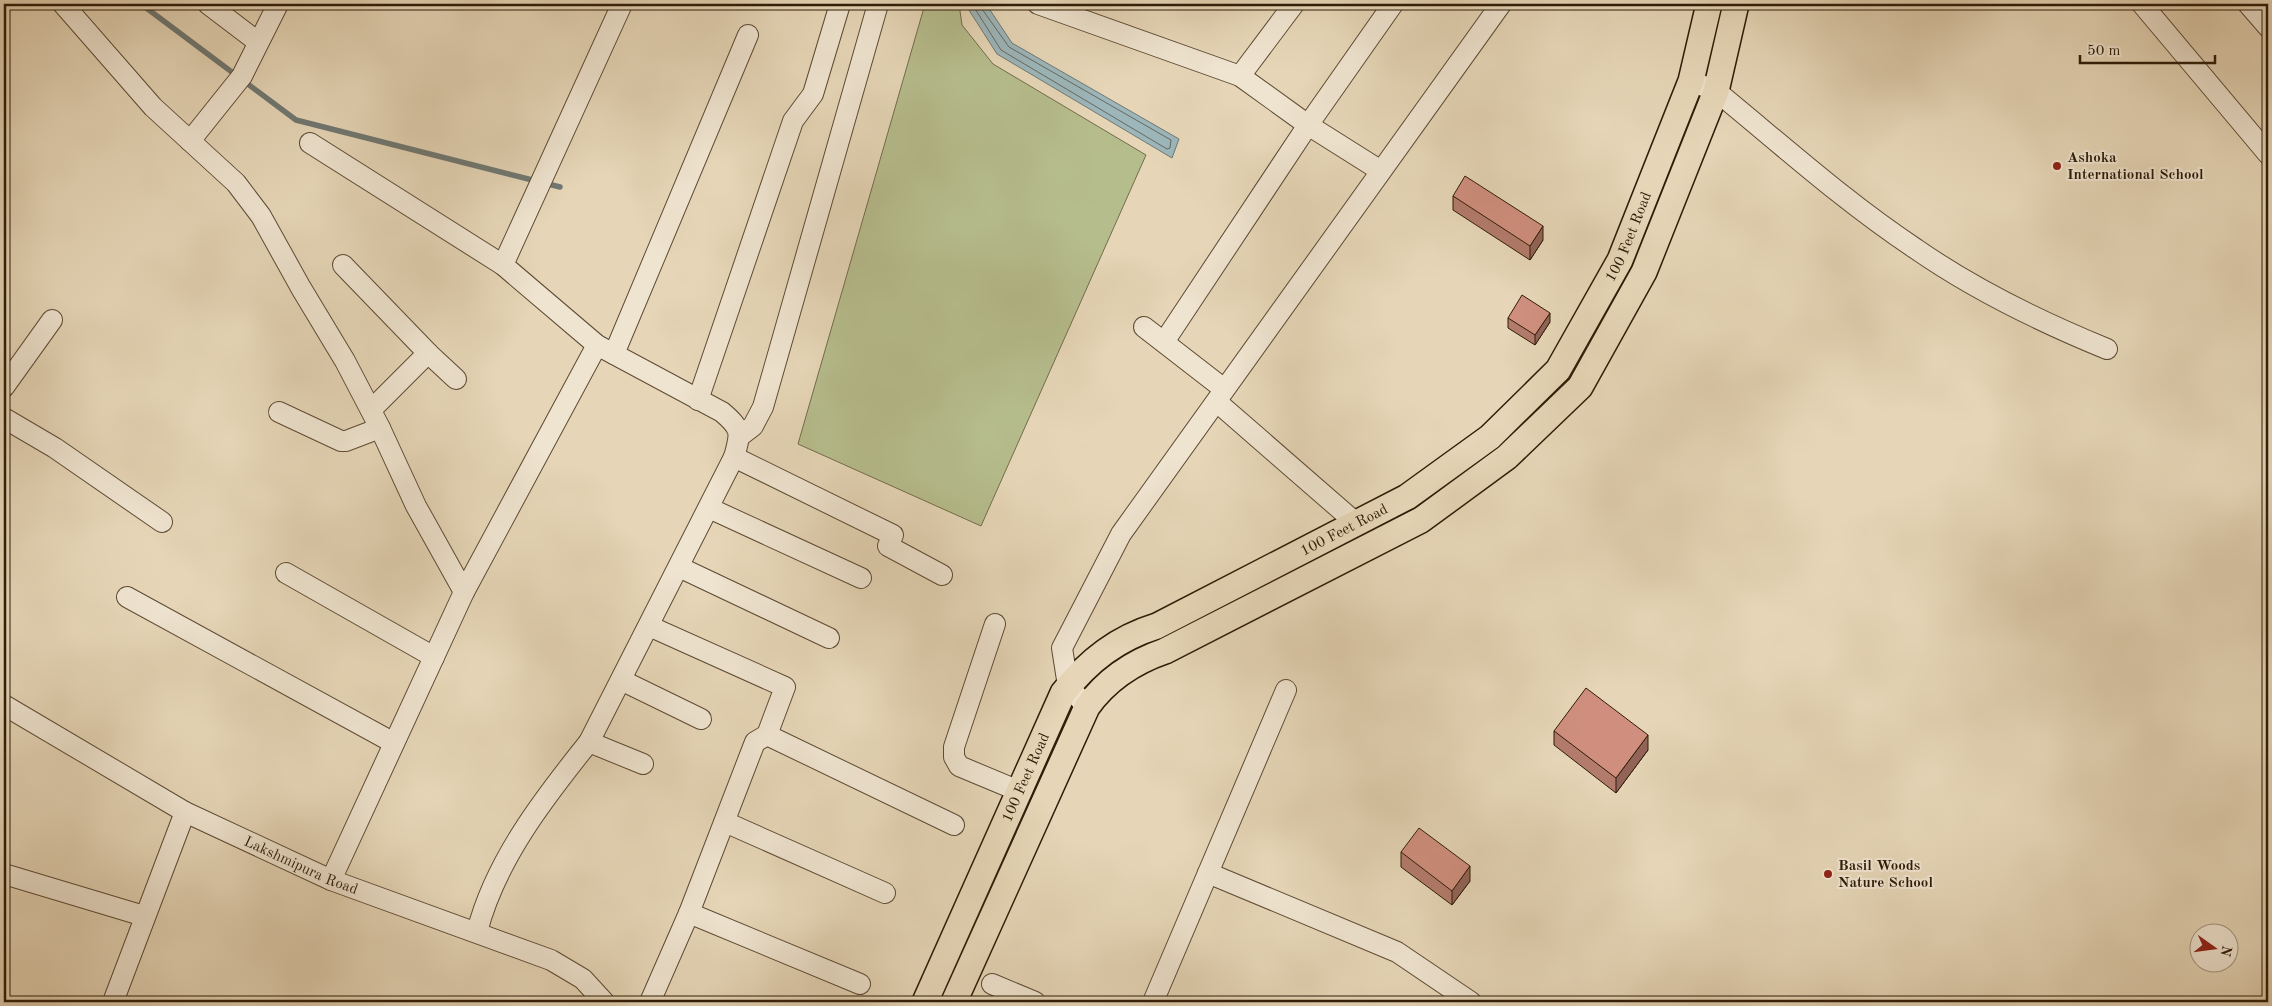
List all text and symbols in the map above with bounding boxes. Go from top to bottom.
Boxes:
scale bar [2080,32,2214,64]
text: 50 m [2087,44,2121,59]
place label: Ashoka International School [2067,151,2204,183]
marker: Ashoka International School [2051,160,2063,172]
street label: 100 Feet Road [1603,190,1655,285]
street label: 100 Feet Road [1298,502,1391,560]
street label: 100 Feet Road [1000,731,1053,825]
street label: Lakshmipura Road [241,835,360,898]
place label: Basil Woods Nature School [1838,859,1933,891]
marker: Basil Woods Nature School [1822,868,1834,880]
north arrow [2190,924,2240,974]
text: N [2217,944,2234,958]

